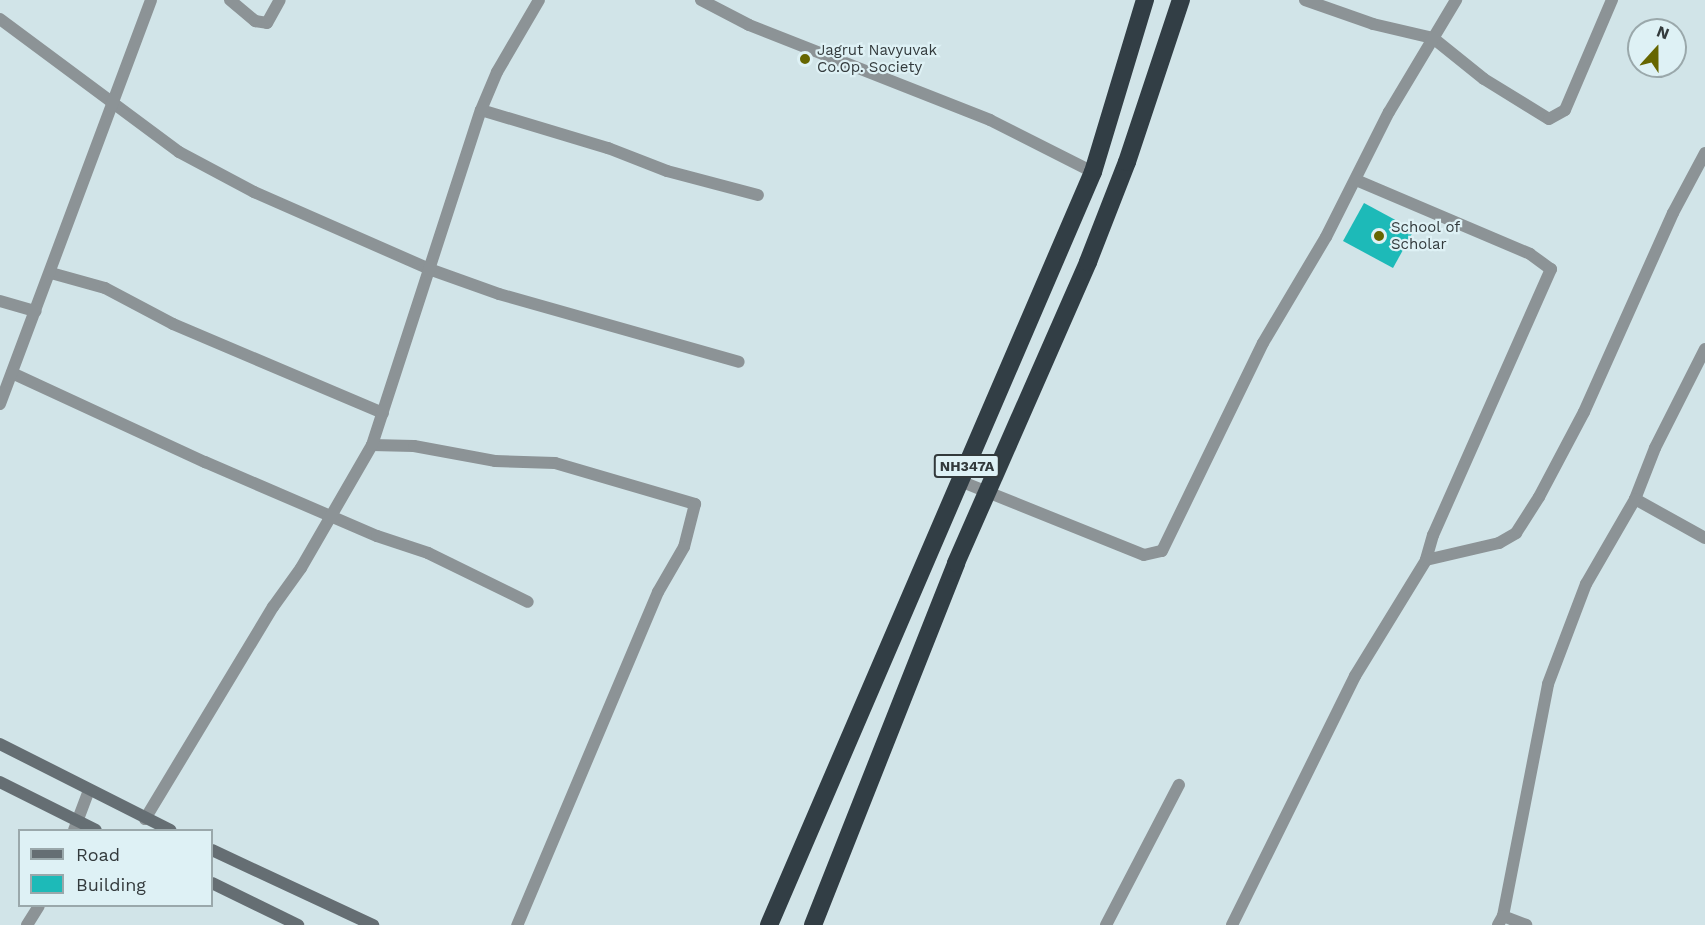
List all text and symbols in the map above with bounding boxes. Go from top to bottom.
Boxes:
north arrow [1627,18,1687,78]
text: N [1654,22,1672,44]
place label: Jagrut Navyuvak Co.Op. Society [817,41,937,76]
marker: Jagrut Navyuvak Co.Op. Society [798,52,812,66]
place label: School of Scholar [1391,218,1461,253]
marker: School of Scholar [1372,229,1386,243]
road number: NH347A [932,455,1002,477]
legend [18,829,213,907]
text: Road [76,844,120,865]
text: Building [76,874,146,895]

